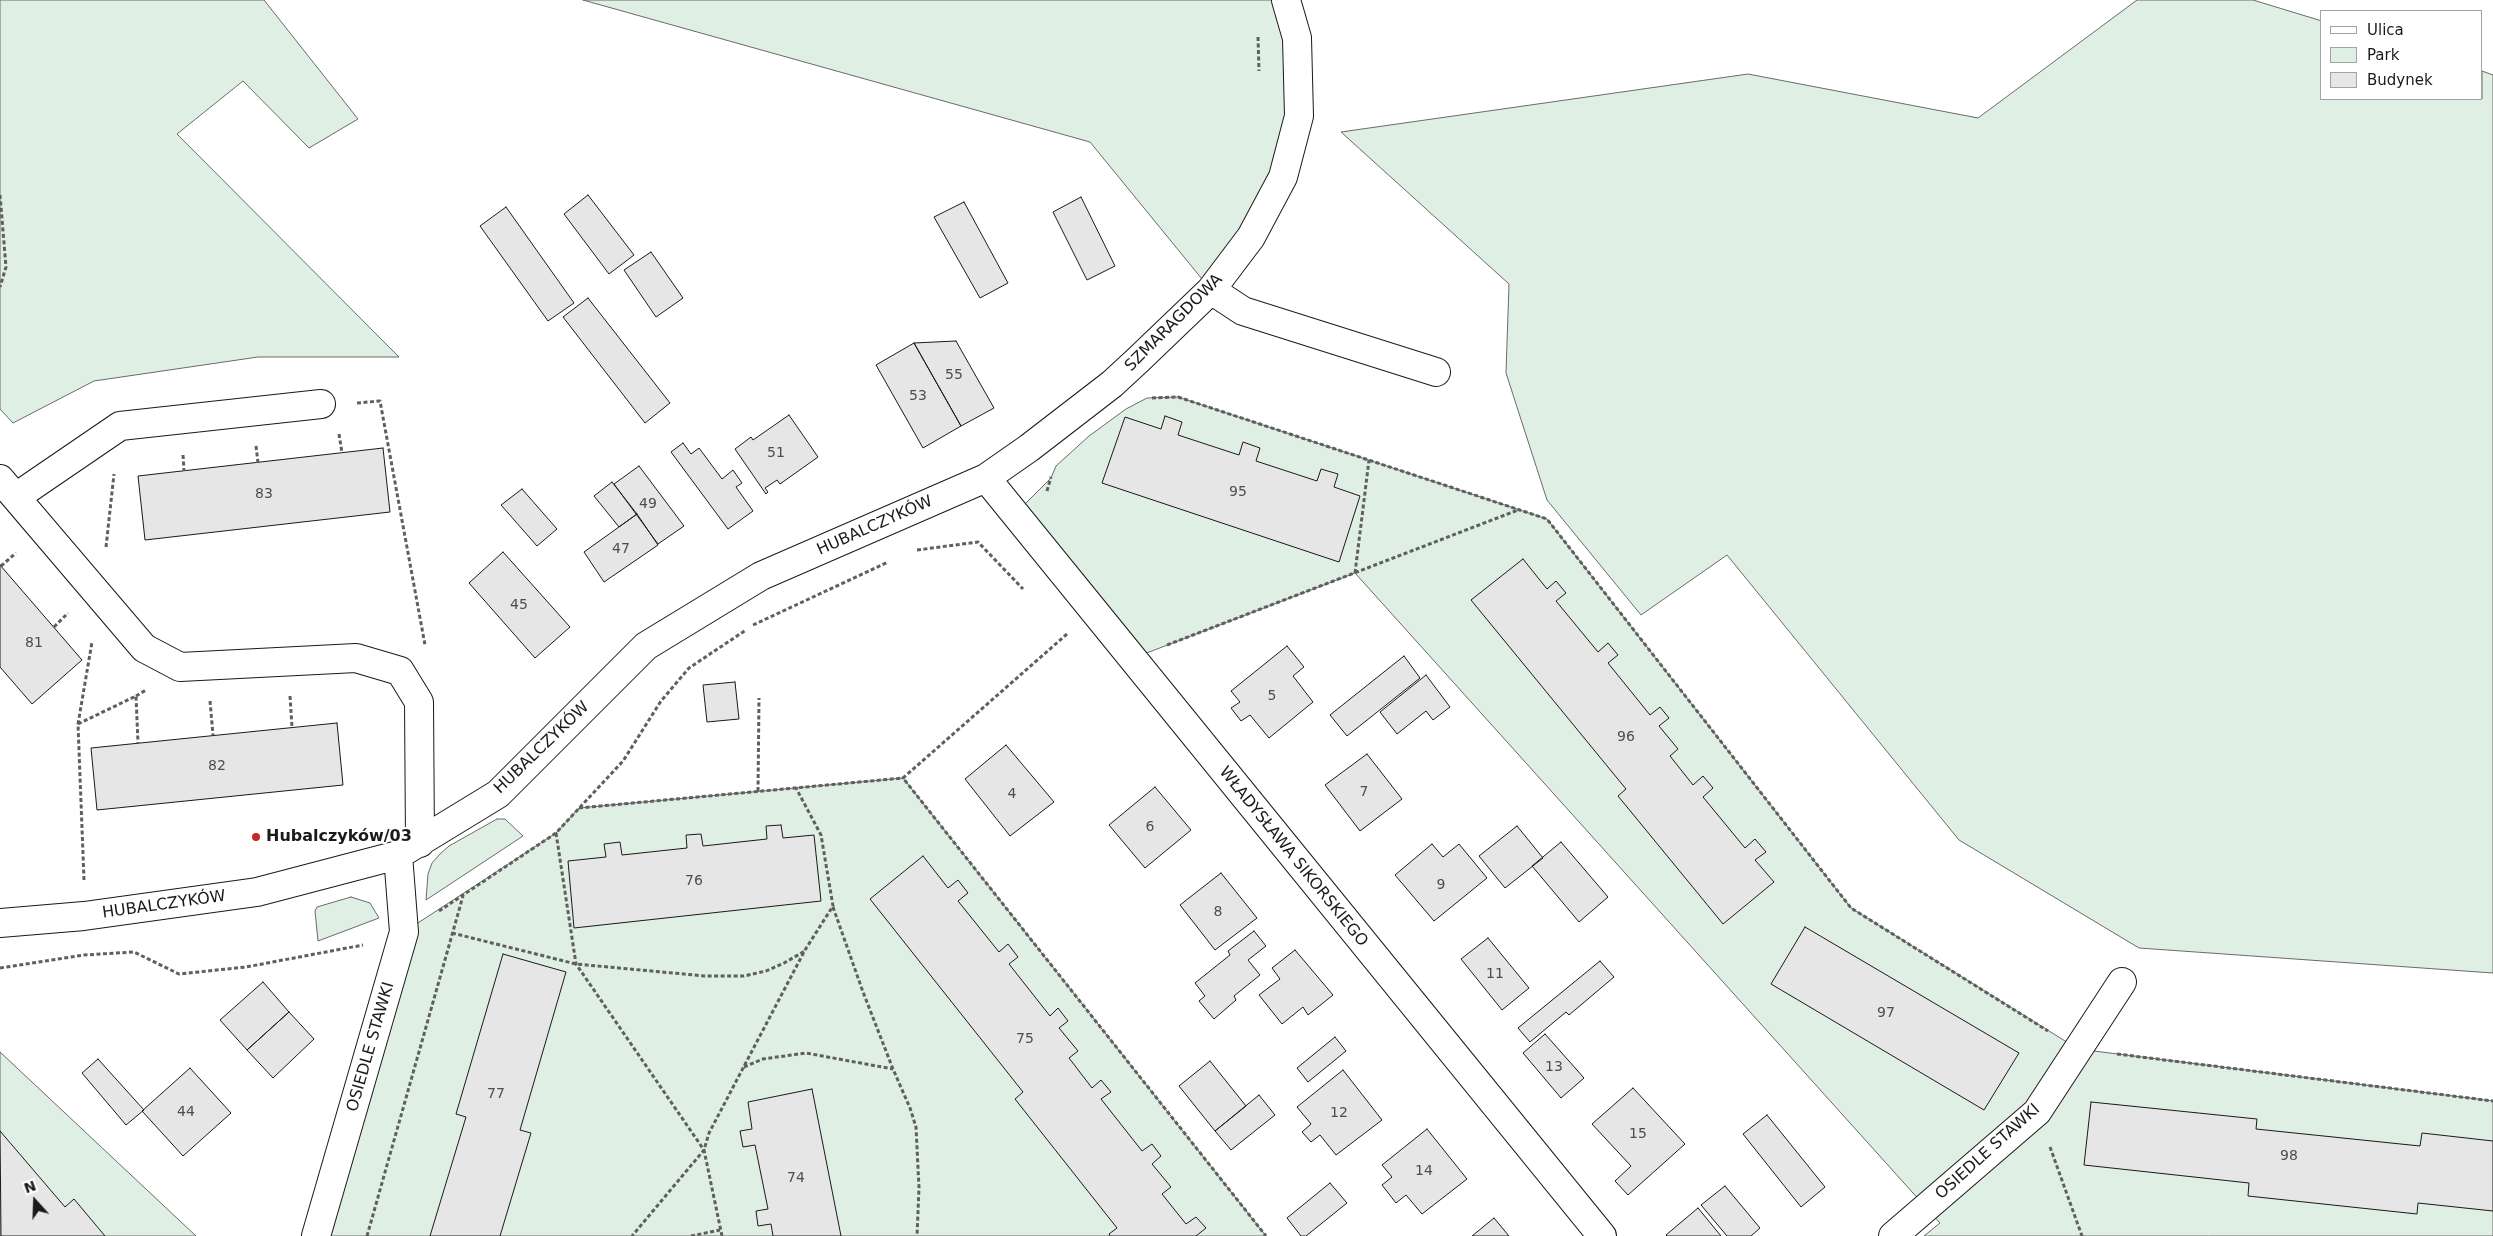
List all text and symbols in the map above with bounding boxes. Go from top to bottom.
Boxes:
legend [2320,10,2483,100]
text: Ulica [2367,21,2404,39]
text: Park [2367,46,2399,64]
text: Budynek [2367,71,2433,89]
street label: SZMARAGDOWA [1121,270,1227,376]
house number: 55 [945,367,963,383]
house number: 53 [909,388,927,404]
house number: 51 [767,445,785,461]
house number: 95 [1229,484,1247,500]
house number: 83 [255,486,273,502]
street label: HUBALCZYKÓW [814,492,936,560]
house number: 49 [639,496,657,512]
house number: 47 [612,541,630,557]
house number: 45 [510,597,528,613]
house number: 81 [25,635,43,651]
house number: 5 [1268,688,1276,704]
street label: HUBALCZYKÓW [491,698,593,798]
house number: 96 [1617,729,1635,745]
house number: 82 [208,758,226,774]
street label: WŁADYSŁAWA SIKORSKIEGO [1214,763,1372,951]
house number: 7 [1360,784,1368,800]
house number: 4 [1008,786,1016,802]
house number: 6 [1146,819,1154,835]
place label: Hubalczyków/03 [266,827,412,847]
marker: Hubalczyków/03 [250,831,262,843]
house number: 76 [685,873,703,889]
house number: 9 [1437,877,1445,893]
street label: HUBALCZYKÓW [101,887,227,923]
house number: 8 [1214,904,1222,920]
house number: 11 [1486,966,1504,982]
street label: OSIEDLE STAWKI [343,980,399,1114]
house number: 97 [1877,1005,1895,1021]
house number: 75 [1016,1031,1034,1047]
house number: 13 [1545,1059,1563,1075]
house number: 77 [487,1086,505,1102]
street label: OSIEDLE STAWKI [1932,1100,2044,1204]
house number: 44 [177,1104,195,1120]
house number: 12 [1330,1105,1348,1121]
house number: 15 [1629,1126,1647,1142]
house number: 98 [2280,1148,2298,1164]
house number: 14 [1415,1163,1433,1179]
house number: 74 [787,1170,805,1186]
north arrow [10,1176,60,1226]
text: N [22,1177,38,1196]

